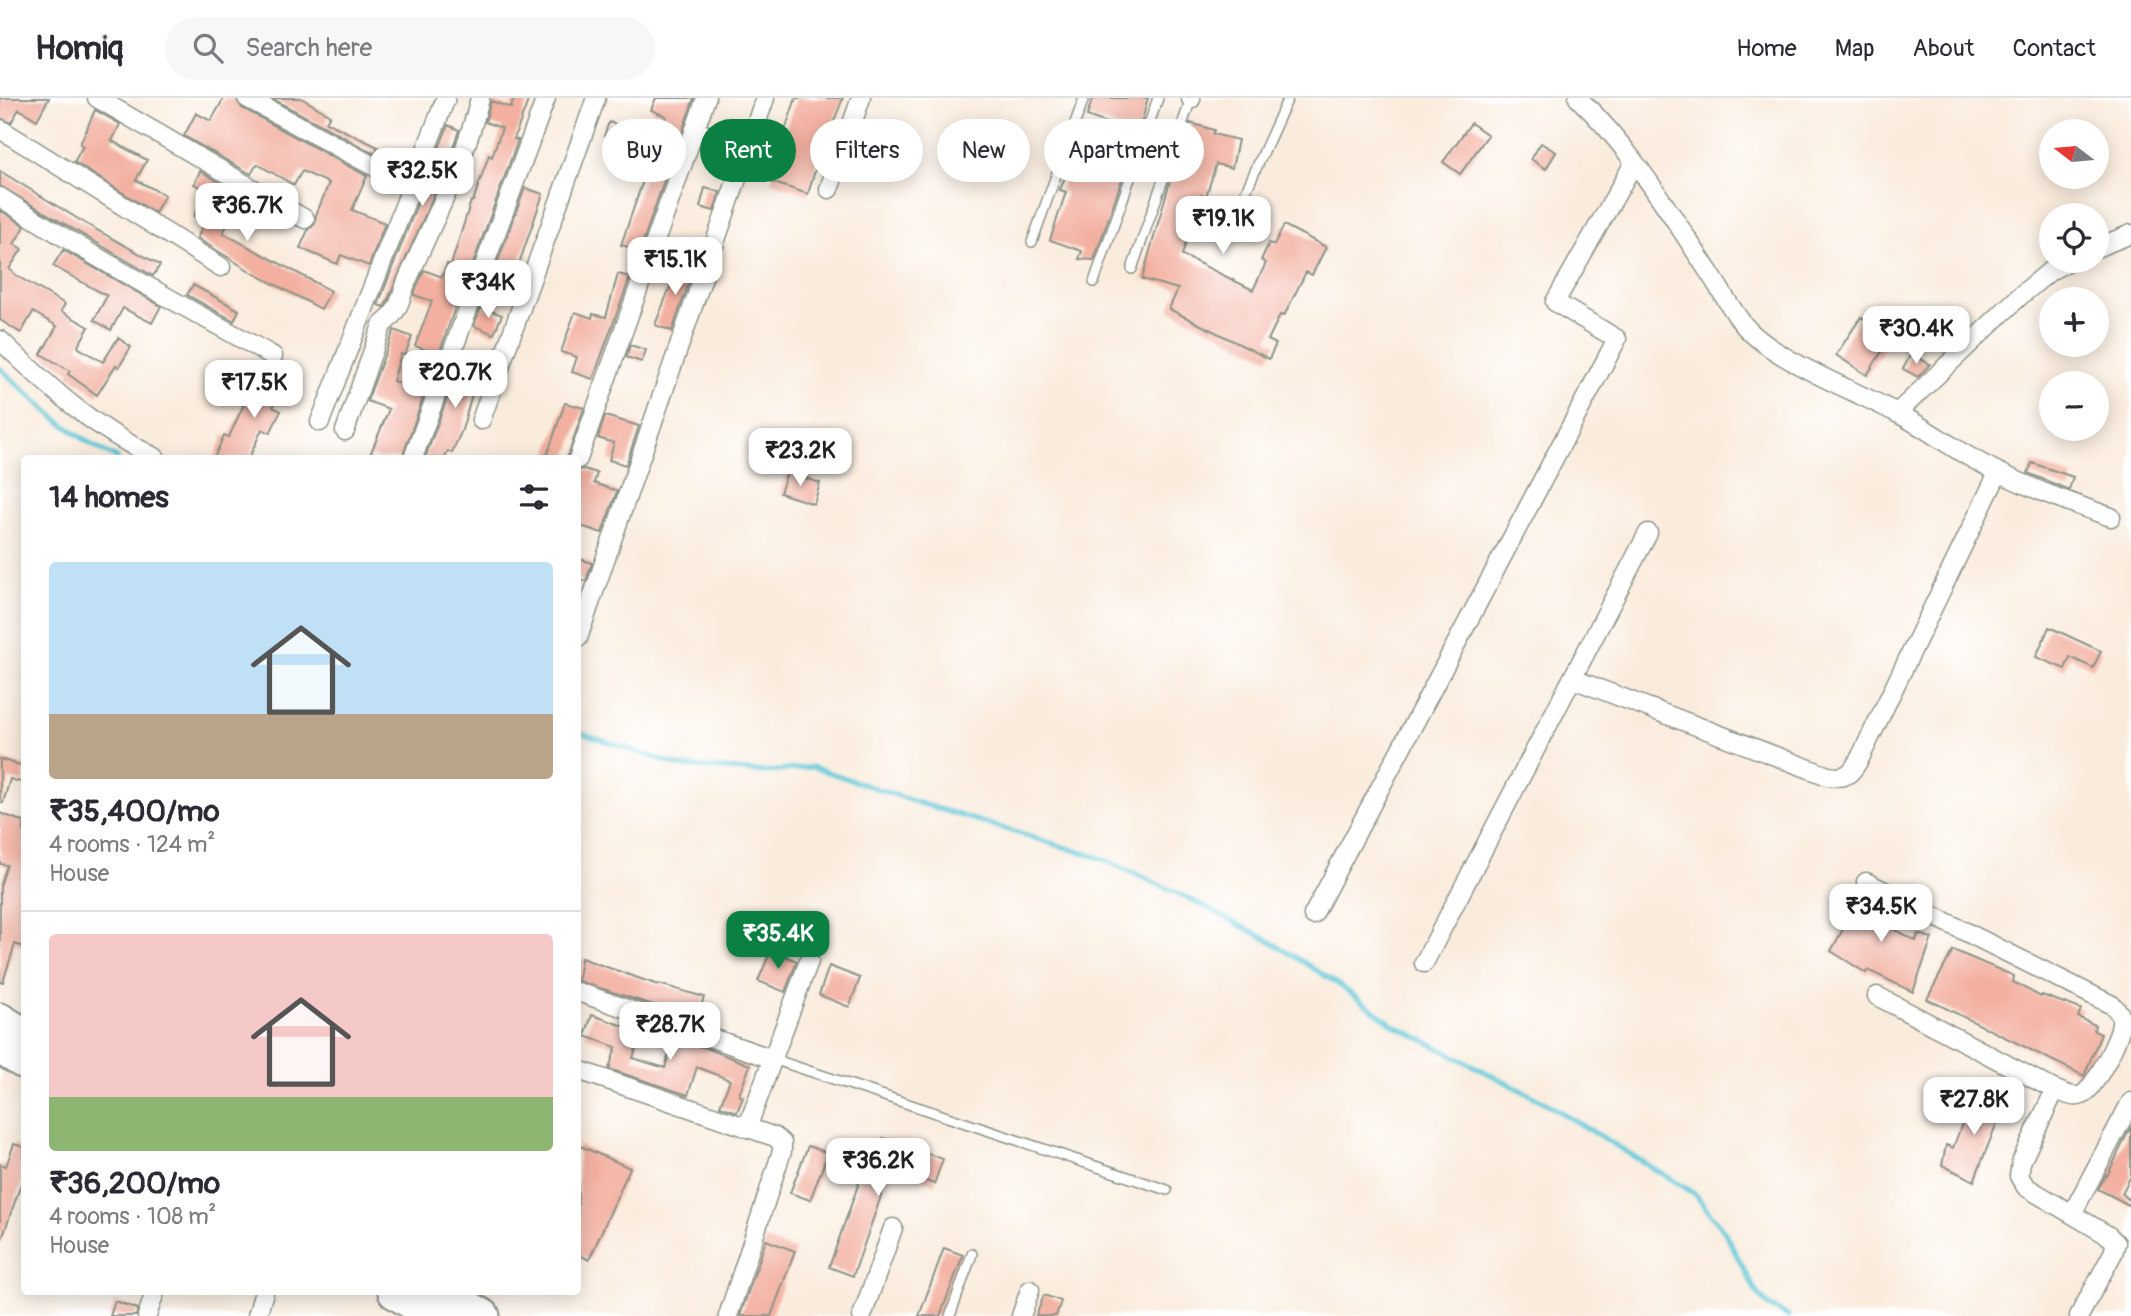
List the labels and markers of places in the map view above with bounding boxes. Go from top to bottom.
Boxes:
pin: ₹32.5K [365,148,479,208]
pin: ₹36.7K [190,184,304,243]
pin: ₹19.1K [1166,197,1280,256]
pin: ₹15.1K [618,238,732,297]
pin: ₹34K [447,260,529,320]
pin: ₹30.4K [1859,306,1973,366]
pin: ₹20.7K [398,350,512,410]
pin: ₹17.5K [197,360,311,420]
pin: ₹23.2K [743,428,857,488]
pin: ₹34.5K [1824,884,1938,944]
pin: ₹35.4K [721,912,835,971]
pin: ₹28.7K [613,1002,727,1062]
pin: ₹27.8K [1917,1077,2031,1137]
pin: ₹36.2K [821,1138,935,1198]

